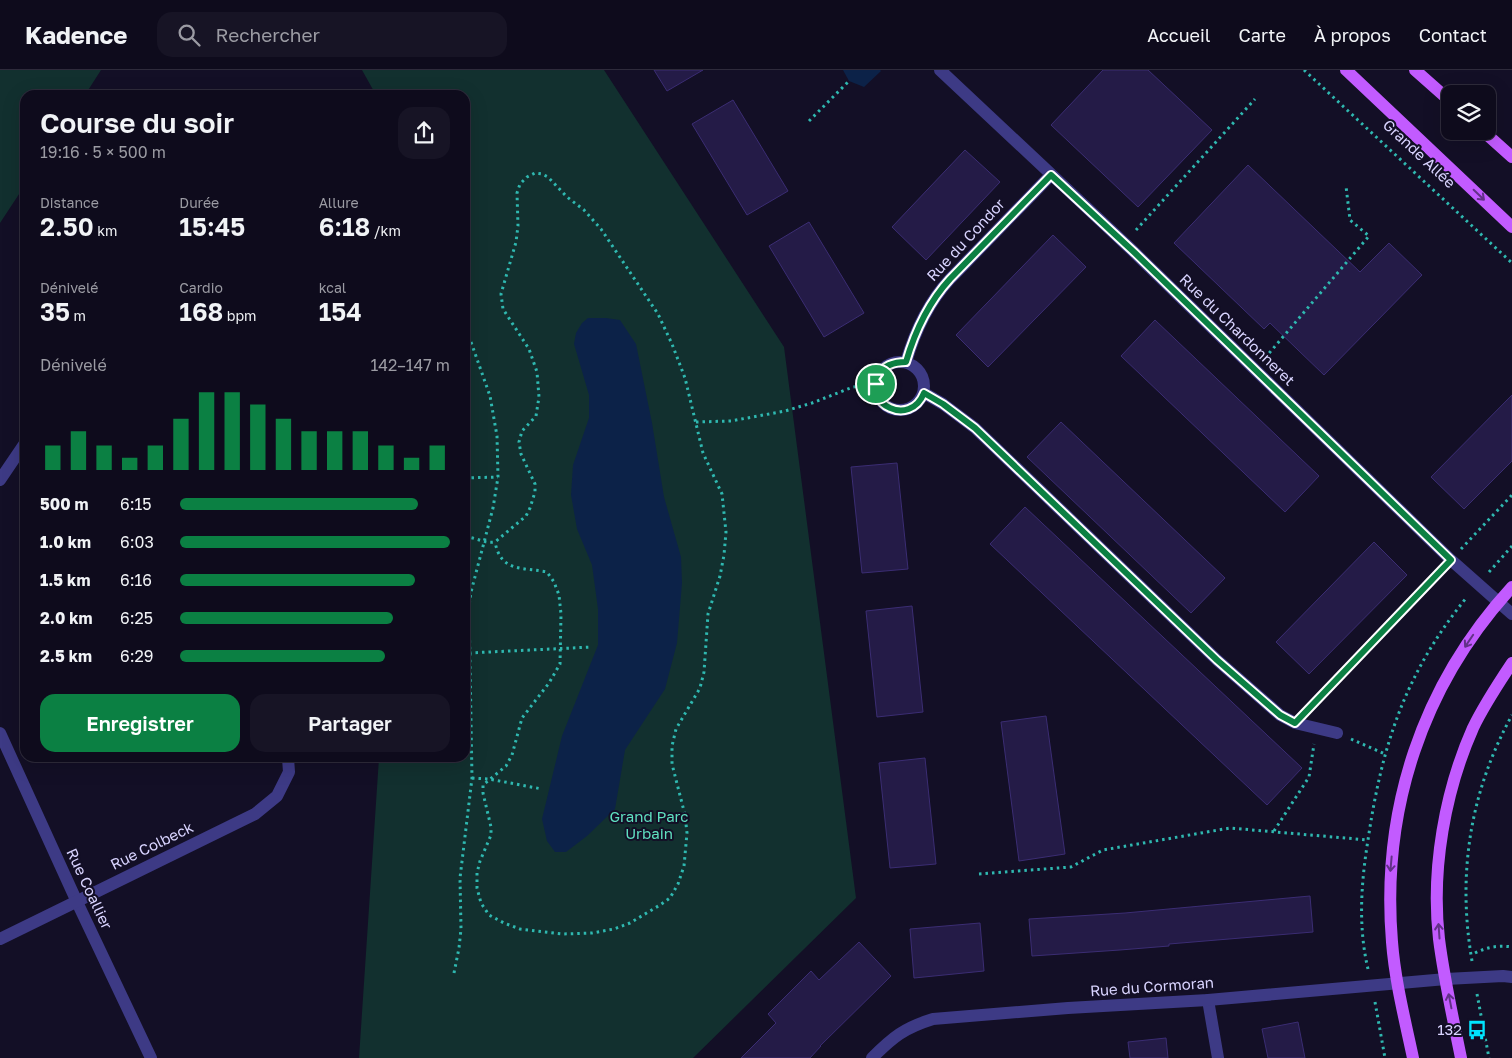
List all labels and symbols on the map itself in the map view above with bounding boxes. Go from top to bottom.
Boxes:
street label: Grande Allée [1380,115,1460,192]
one-way arrow [1472,189,1485,201]
street label: Rue du Condor [923,194,1008,284]
street label: Rue du Chardonneret [1176,270,1299,389]
pin [855,363,897,405]
one-way arrow [1464,634,1474,648]
park label: Grand Parc Urbain [610,807,688,842]
street label: Rue Colbeck [107,817,196,873]
street label: Rue Coallier [63,845,117,932]
one-way arrow [1387,855,1396,871]
one-way arrow [1434,923,1443,939]
street label: Rue du Cormoran [1089,973,1215,999]
one-way arrow [1445,994,1455,1010]
bus stop icon: 132 [1466,1019,1488,1041]
place label: 132 [1437,1020,1462,1038]

